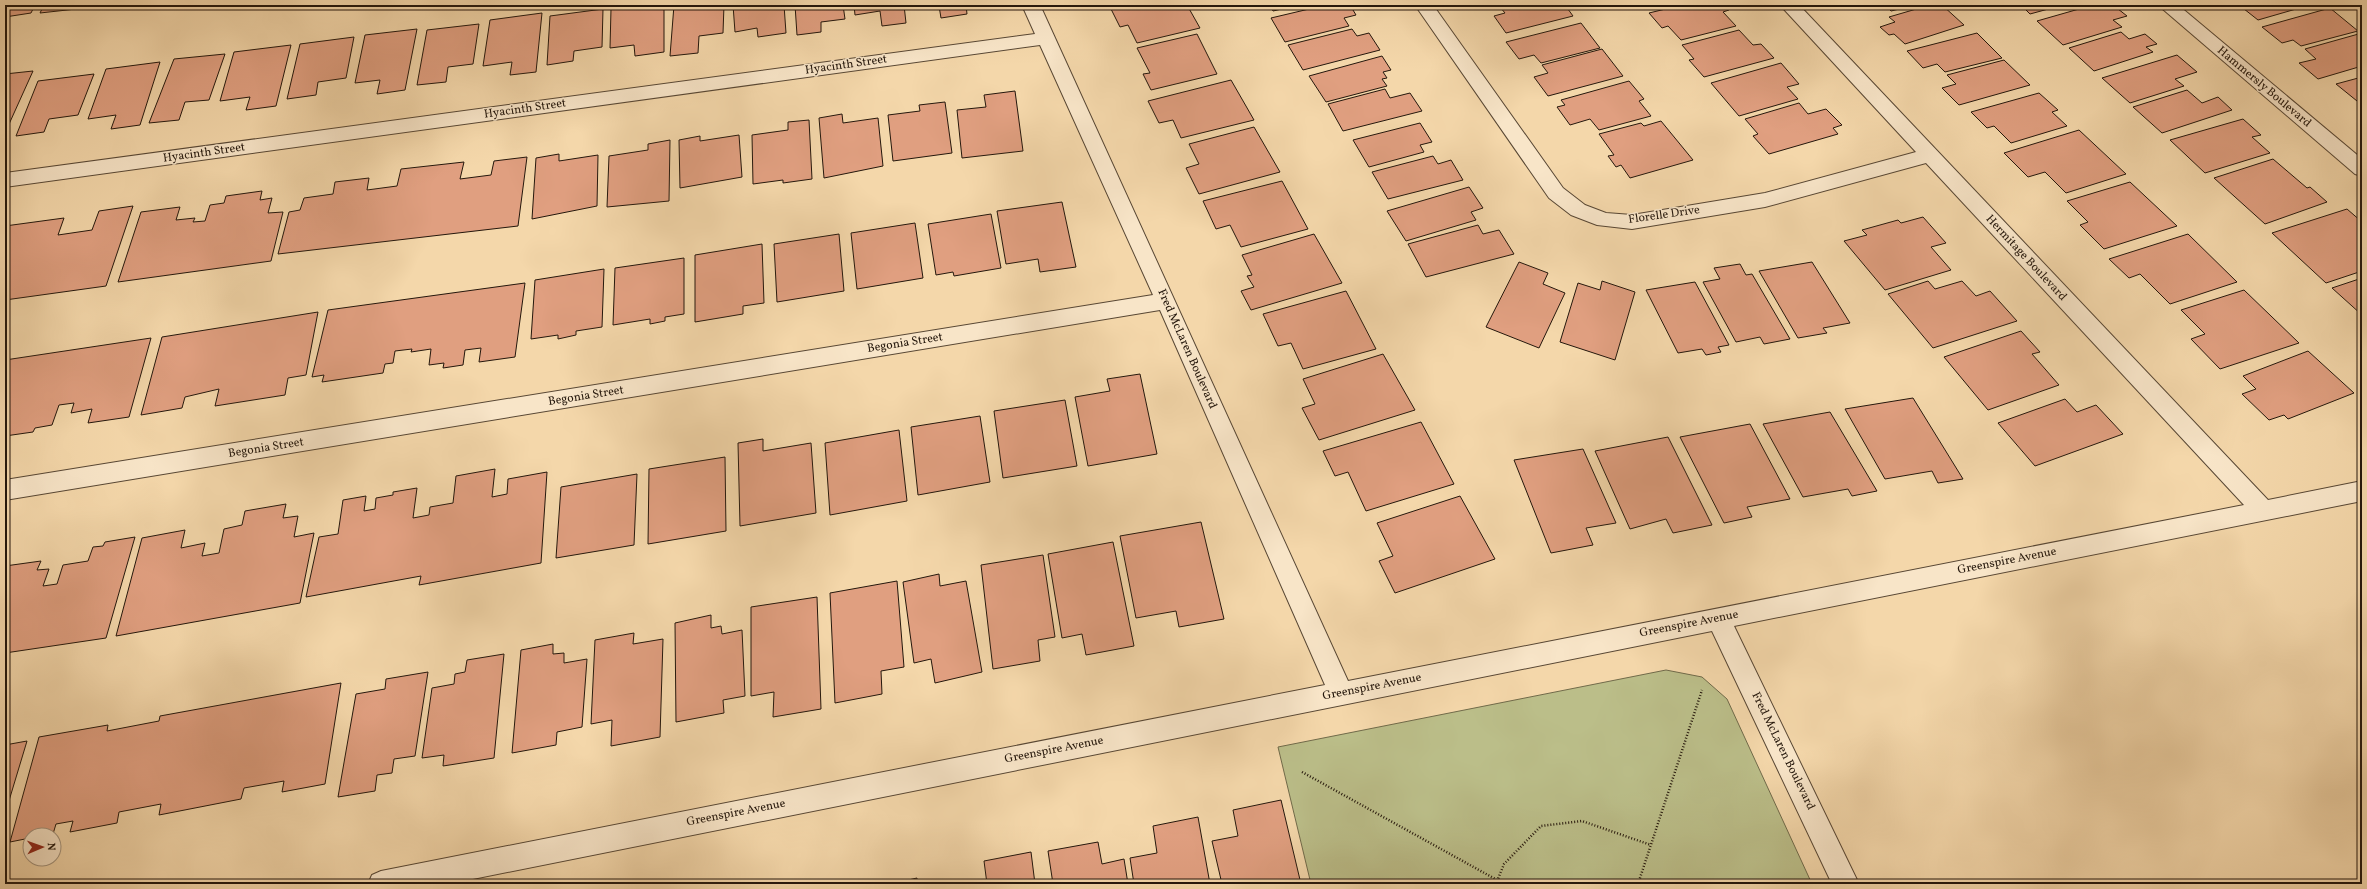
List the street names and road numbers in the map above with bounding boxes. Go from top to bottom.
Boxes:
street label: Hammersly Boulevard [2214,43,2315,131]
street label: Hyacinth Street [804,51,888,79]
street label: Hyacinth Street [483,95,567,123]
street label: Hyacinth Street [162,139,246,167]
street label: Florelle Drive [1627,202,1701,228]
street label: Hermitage Boulevard [1982,211,2070,305]
street label: Fred McLaren Boulevard [1153,287,1221,412]
street label: Begonia Street [866,329,944,357]
street label: Begonia Street [547,382,625,410]
street label: Begonia Street [227,434,305,462]
street label: Greenspire Avenue [1956,544,2058,578]
street label: Greenspire Avenue [1638,607,1740,641]
street label: Greenspire Avenue [1321,670,1423,704]
street label: Fred McLaren Boulevard [1747,689,1819,813]
street label: Greenspire Avenue [1003,733,1105,767]
street label: Greenspire Avenue [685,796,787,830]

